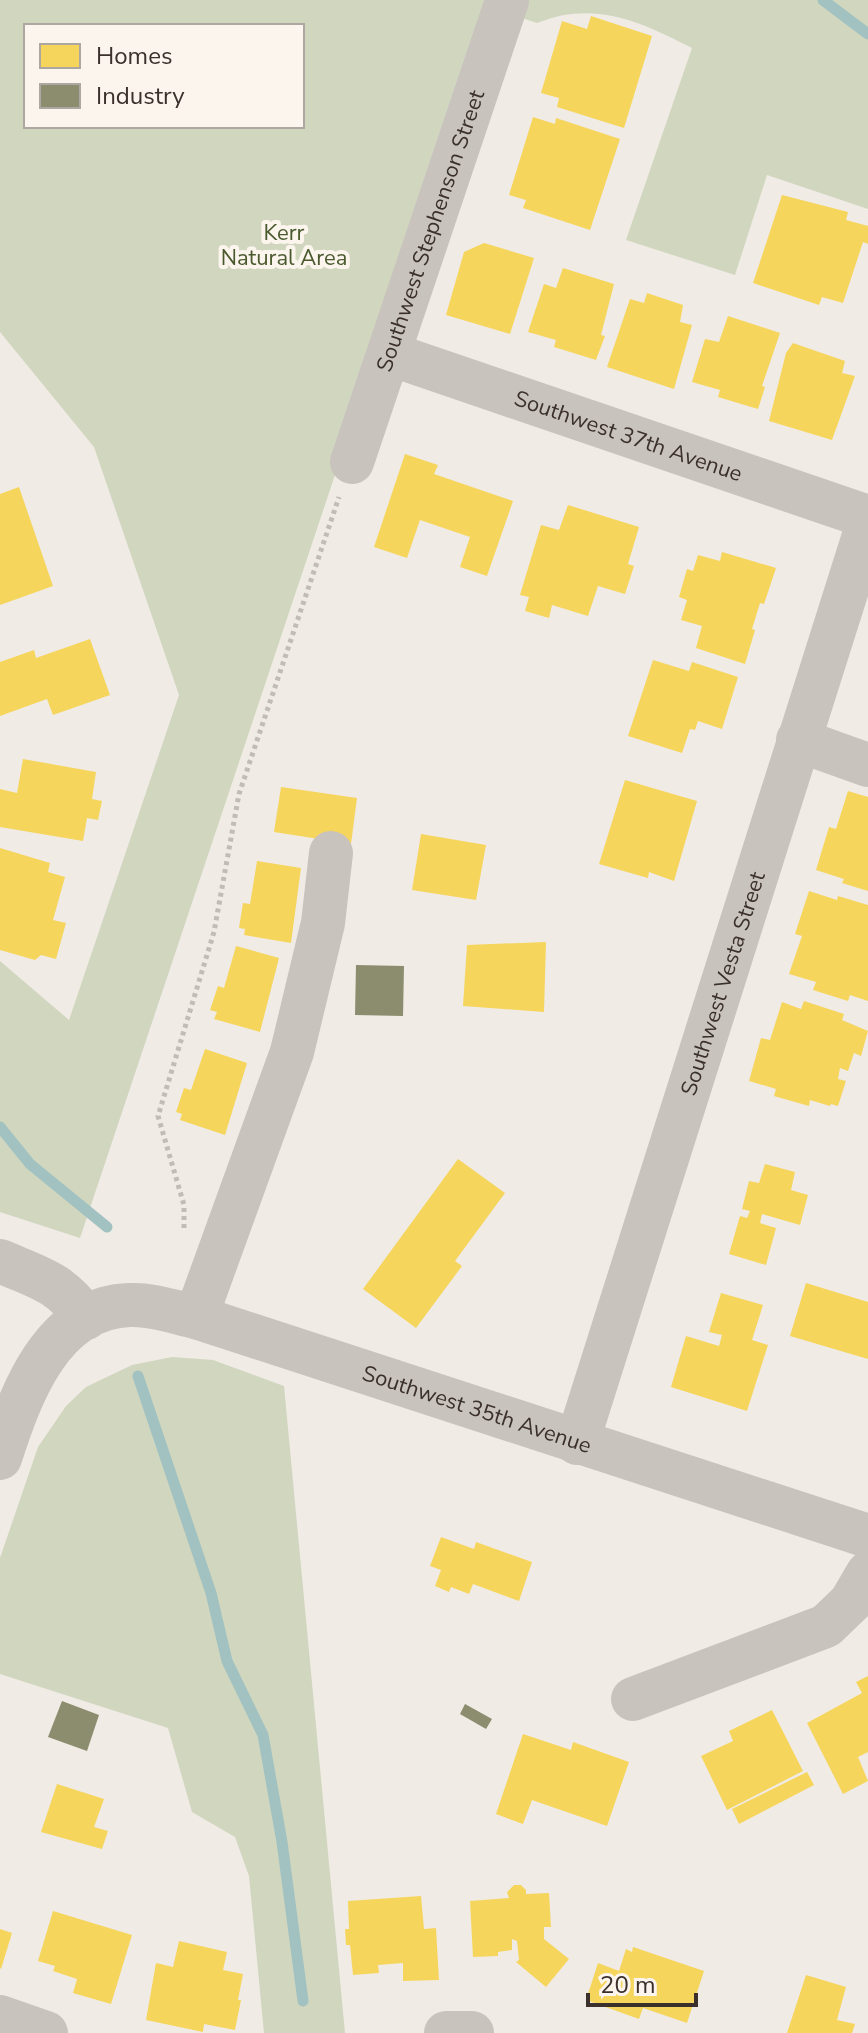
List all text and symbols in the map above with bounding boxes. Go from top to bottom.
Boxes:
legend [24,24,304,128]
text: Homes [96,40,172,72]
text: Industry [96,80,185,112]
street label: Southwest Stephenson Street [369,86,492,376]
park label: Kerr Natural Area [221,218,347,273]
street label: Southwest 37th Avenue [510,383,746,489]
street label: Southwest Vesta Street [674,868,773,1099]
street label: Southwest 35th Avenue [358,1358,595,1461]
scale bar [588,1957,696,2007]
text: 20 m [600,1969,656,2001]

